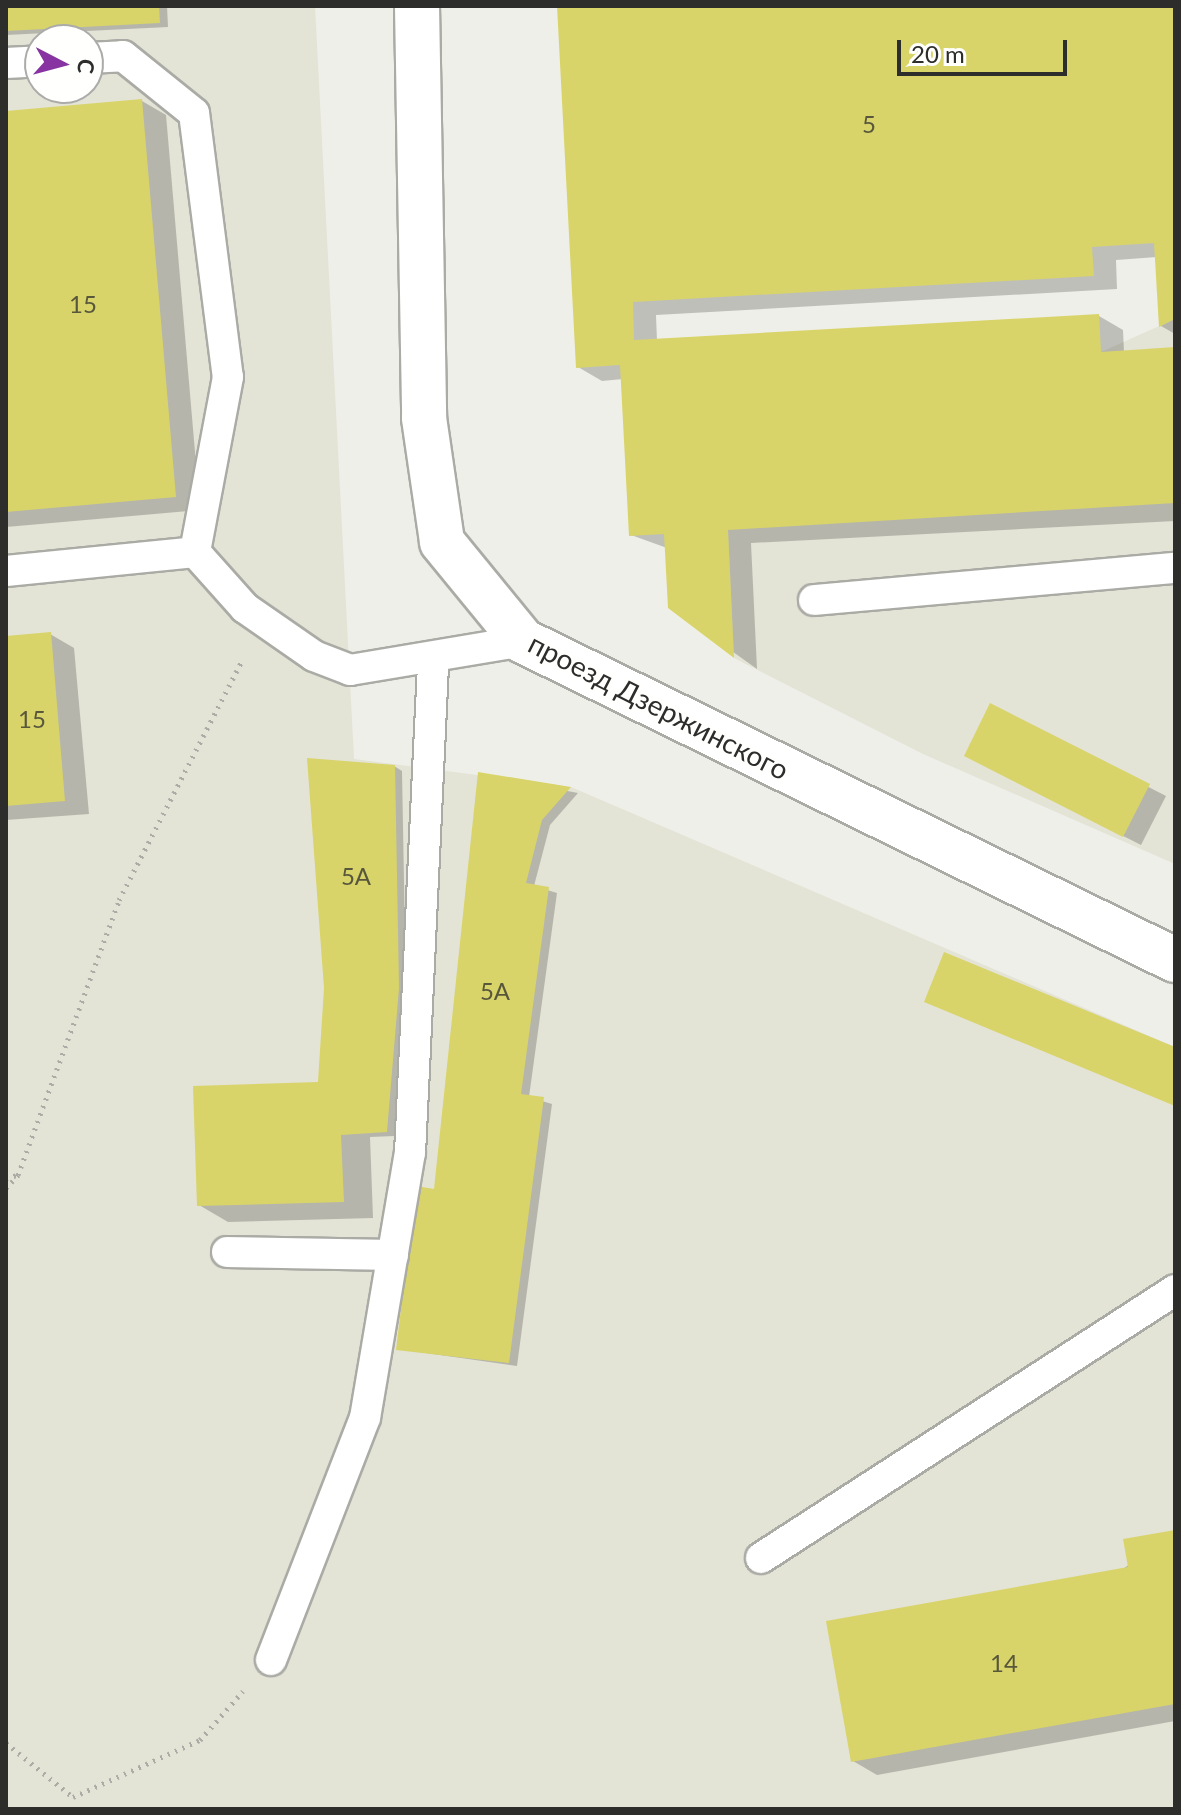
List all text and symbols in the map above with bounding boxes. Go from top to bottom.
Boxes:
north arrow [24,24,104,104]
scale bar [901,24,1071,74]
text: 20 m [911,39,965,68]
text: С [72,58,101,75]
house number: 5 [862,110,876,138]
house number: 15 [69,290,97,318]
street label: проезд Дзержинского [523,626,795,786]
house number: 15 [18,705,46,733]
house number: 5А [341,862,371,890]
house number: 5А [480,977,510,1005]
house number: 14 [990,1649,1018,1677]

